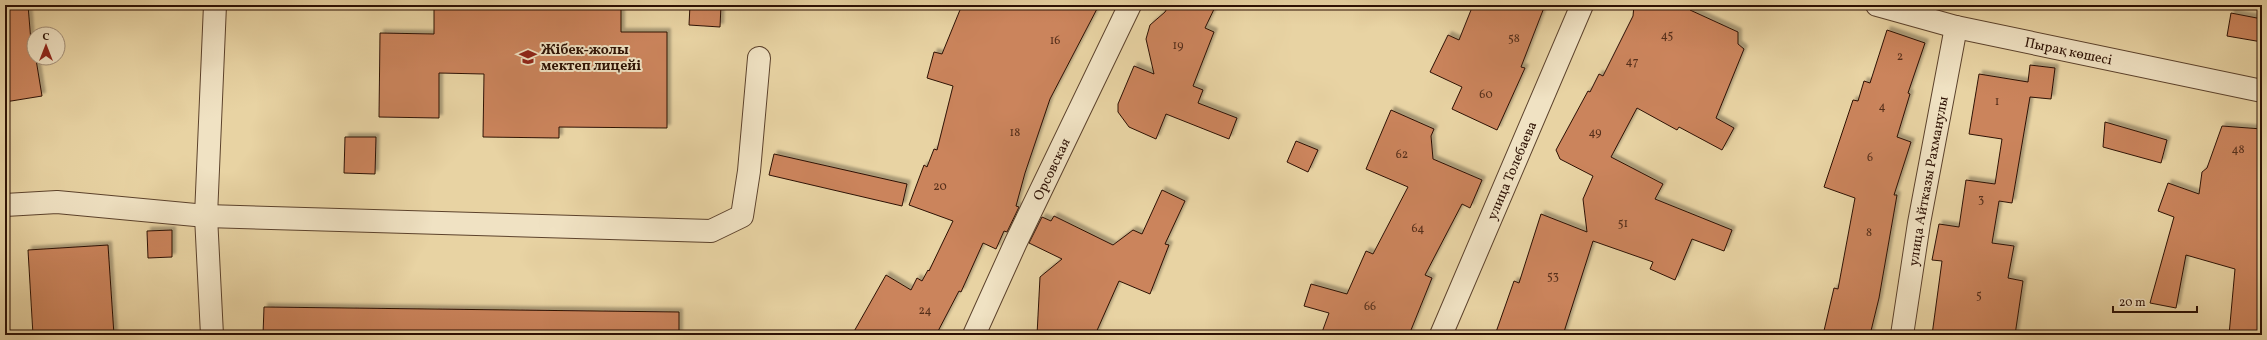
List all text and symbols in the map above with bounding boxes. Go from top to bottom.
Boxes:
north arrow [26,26,66,66]
house number: 45 [1661,28,1674,44]
text: С [42,30,50,45]
house number: 58 [1508,31,1520,47]
house number: 16 [1050,33,1060,49]
street label: Пырақ көшесі [2023,34,2114,70]
house number: 19 [1173,38,1183,54]
place label: Жібек-жолы мектеп лицейі [541,41,641,76]
school or university icon: Жібек-жолы мектеп лицейі [518,47,538,67]
house number: 2 [1897,49,1903,65]
house number: 47 [1626,54,1639,70]
house number: 60 [1479,87,1493,103]
house number: 1 [1995,94,1999,110]
street label: улица Айтказы Рахманулы [1905,95,1954,268]
house number: 4 [1878,99,1886,115]
street label: улица Толебаева [1483,119,1542,223]
house number: 18 [1010,125,1020,141]
house number: 49 [1588,125,1602,141]
street label: Орсовская [1029,135,1076,204]
house number: 48 [2231,142,2245,158]
house number: 62 [1396,147,1408,163]
house number: 6 [1867,150,1873,166]
house number: 20 [933,179,947,195]
house number: 3 [1978,192,1984,208]
house number: 51 [1618,216,1628,232]
house number: 64 [1412,221,1424,237]
house number: 8 [1866,225,1872,241]
house number: 53 [1547,269,1559,285]
house number: 5 [1976,288,1982,304]
scale bar [2113,288,2197,314]
text: 20 m [2119,295,2146,311]
house number: 66 [1364,299,1376,315]
house number: 24 [918,303,932,319]

